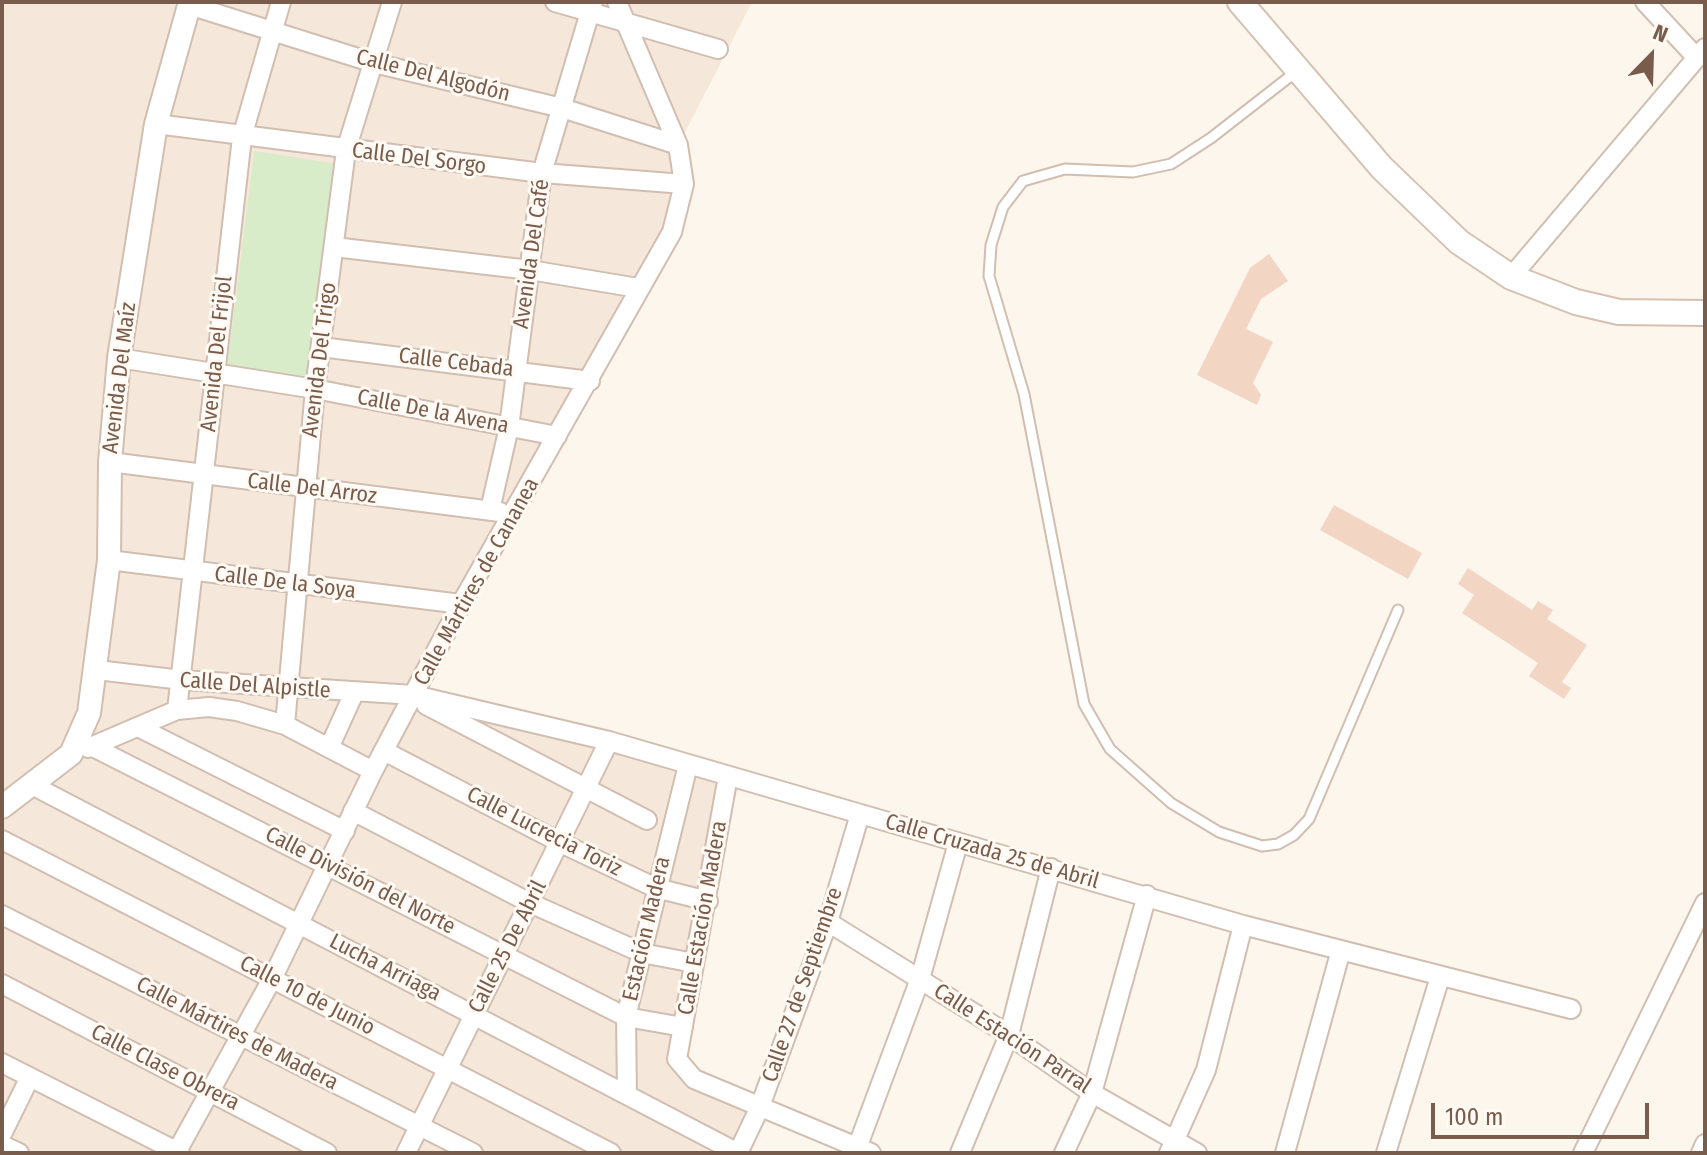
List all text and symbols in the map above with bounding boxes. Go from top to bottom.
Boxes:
north arrow [1611,16,1691,96]
text: N [1649,18,1672,48]
street label: Calle Del Algodón [353,44,513,108]
street label: Calle Del Sorgo [350,138,488,180]
street label: Avenida Del Café [508,178,556,330]
street label: Avenida Del Frijol [196,275,238,433]
street label: Avenida Del Trigo [297,281,343,439]
street label: Avenida Del Maíz [98,301,142,455]
street label: Calle Cebada [397,343,515,383]
street label: Calle De la Avena [355,384,511,440]
street label: Calle Del Arroz [246,468,378,510]
street label: Calle Mártires de Cananea [409,474,545,690]
street label: Calle De la Soya [213,561,357,605]
street label: Calle Del Alpistle [179,668,331,704]
street label: Calle Lucrecia Toriz [462,781,626,883]
street label: Calle Cruzada 25 de Abril [882,809,1102,895]
street label: Calle Estación Madera [673,819,733,1017]
street label: Calle División del Norte [260,822,460,940]
street label: Estación Madera [618,854,676,1004]
street label: Calle 25 De Abril [463,876,553,1018]
street label: Calle 27 de Septiembre [757,884,849,1086]
street label: Lucha Arriaga [325,929,445,1007]
street label: Calle 10 de Junio [235,951,379,1041]
street label: Calle Mártires de Madera [132,972,342,1096]
street label: Calle Estación Parral [929,978,1095,1100]
street label: Calle Clase Obrera [86,1019,244,1117]
scale bar [1435,1087,1653,1137]
text: 100 m [1445,1103,1503,1131]

